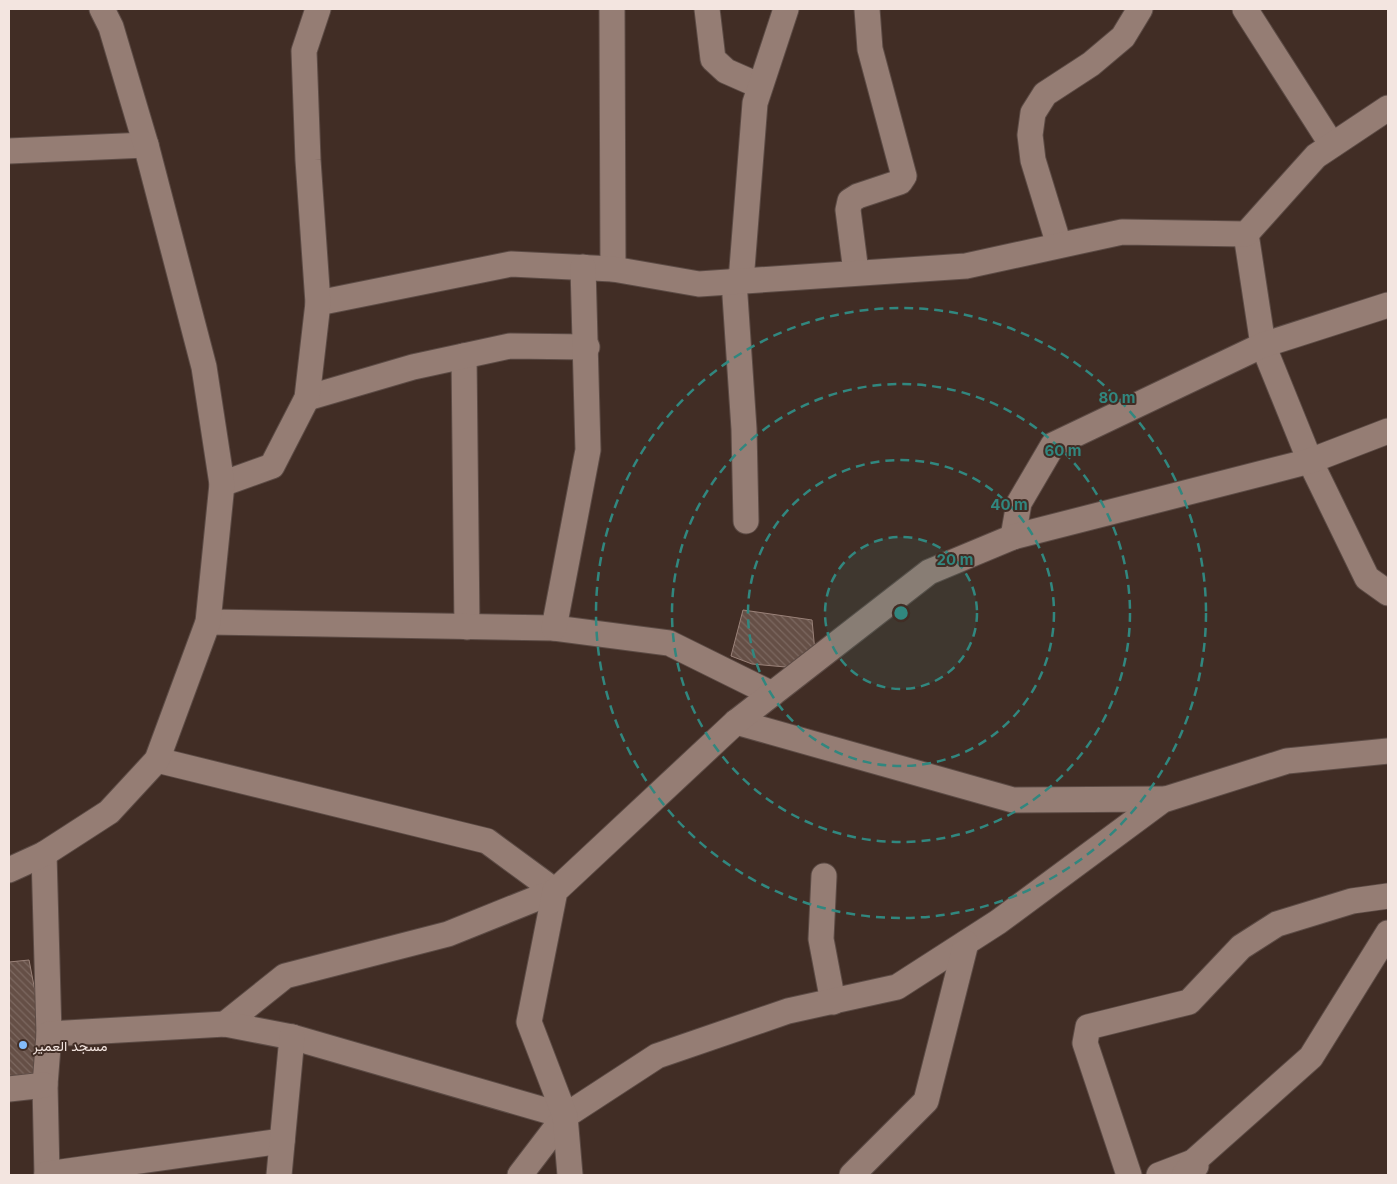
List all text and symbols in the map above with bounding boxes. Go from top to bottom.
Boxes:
text: 80 m [1098,388,1136,407]
text: 60 m [1044,441,1082,460]
text: 40 m [990,495,1028,514]
text: 20 m [937,550,973,569]
centre of rings [892,604,910,622]
place label: مسجد العمير [32,1037,108,1055]
marker: مسجد العمير [17,1039,29,1051]

